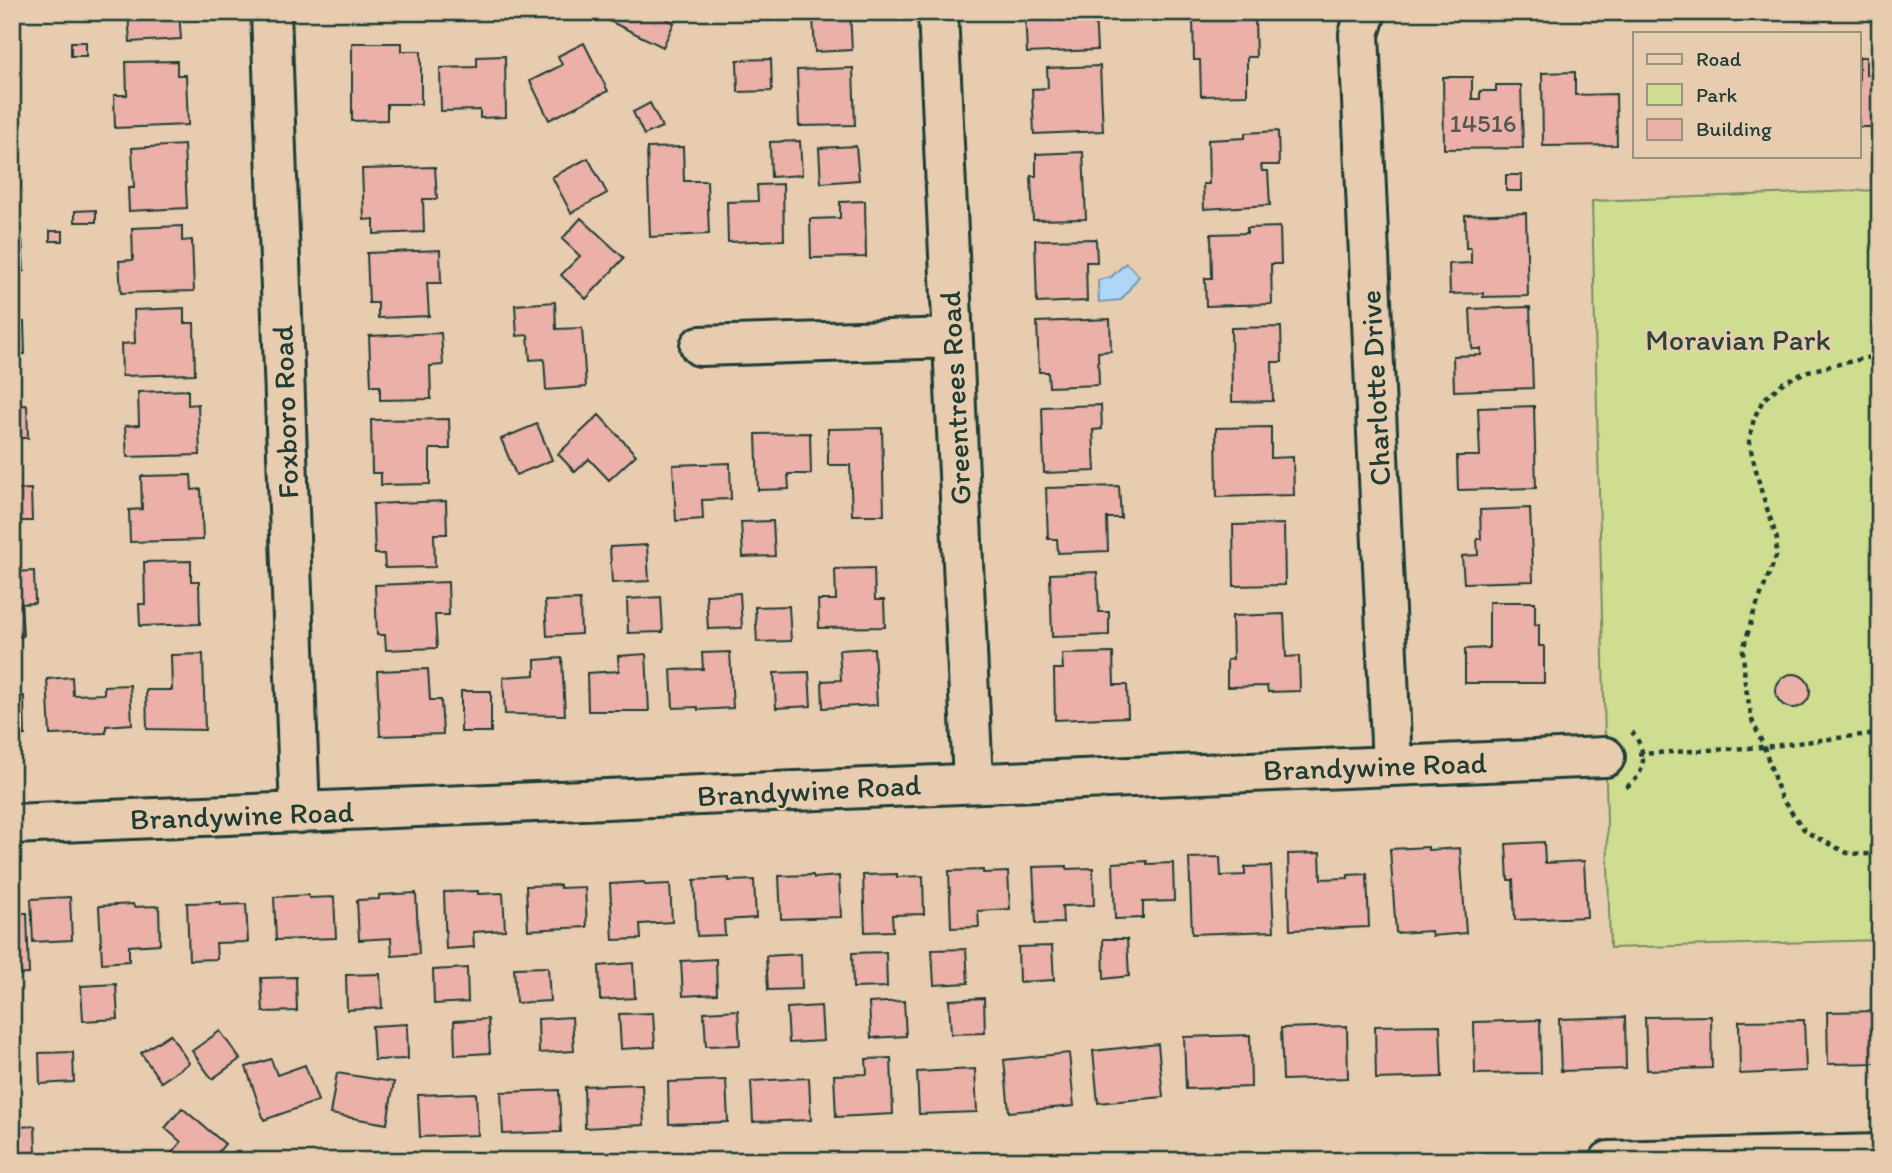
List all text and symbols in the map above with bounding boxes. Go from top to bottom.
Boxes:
legend [1633,32,1860,158]
text: Road [1696,46,1742,71]
text: Park [1696,82,1738,107]
house number: 14516 [1449,107,1517,139]
text: Building [1696,116,1772,141]
street label: Charlotte Drive [1351,289,1399,487]
street label: Greentrees Road [931,290,979,506]
park label: Moravian Park [1645,321,1831,358]
street label: Foxboro Road [263,324,307,500]
street label: Brandywine Road [1262,744,1488,788]
street label: Brandywine Road [696,766,922,814]
street label: Brandywine Road [129,793,355,837]

